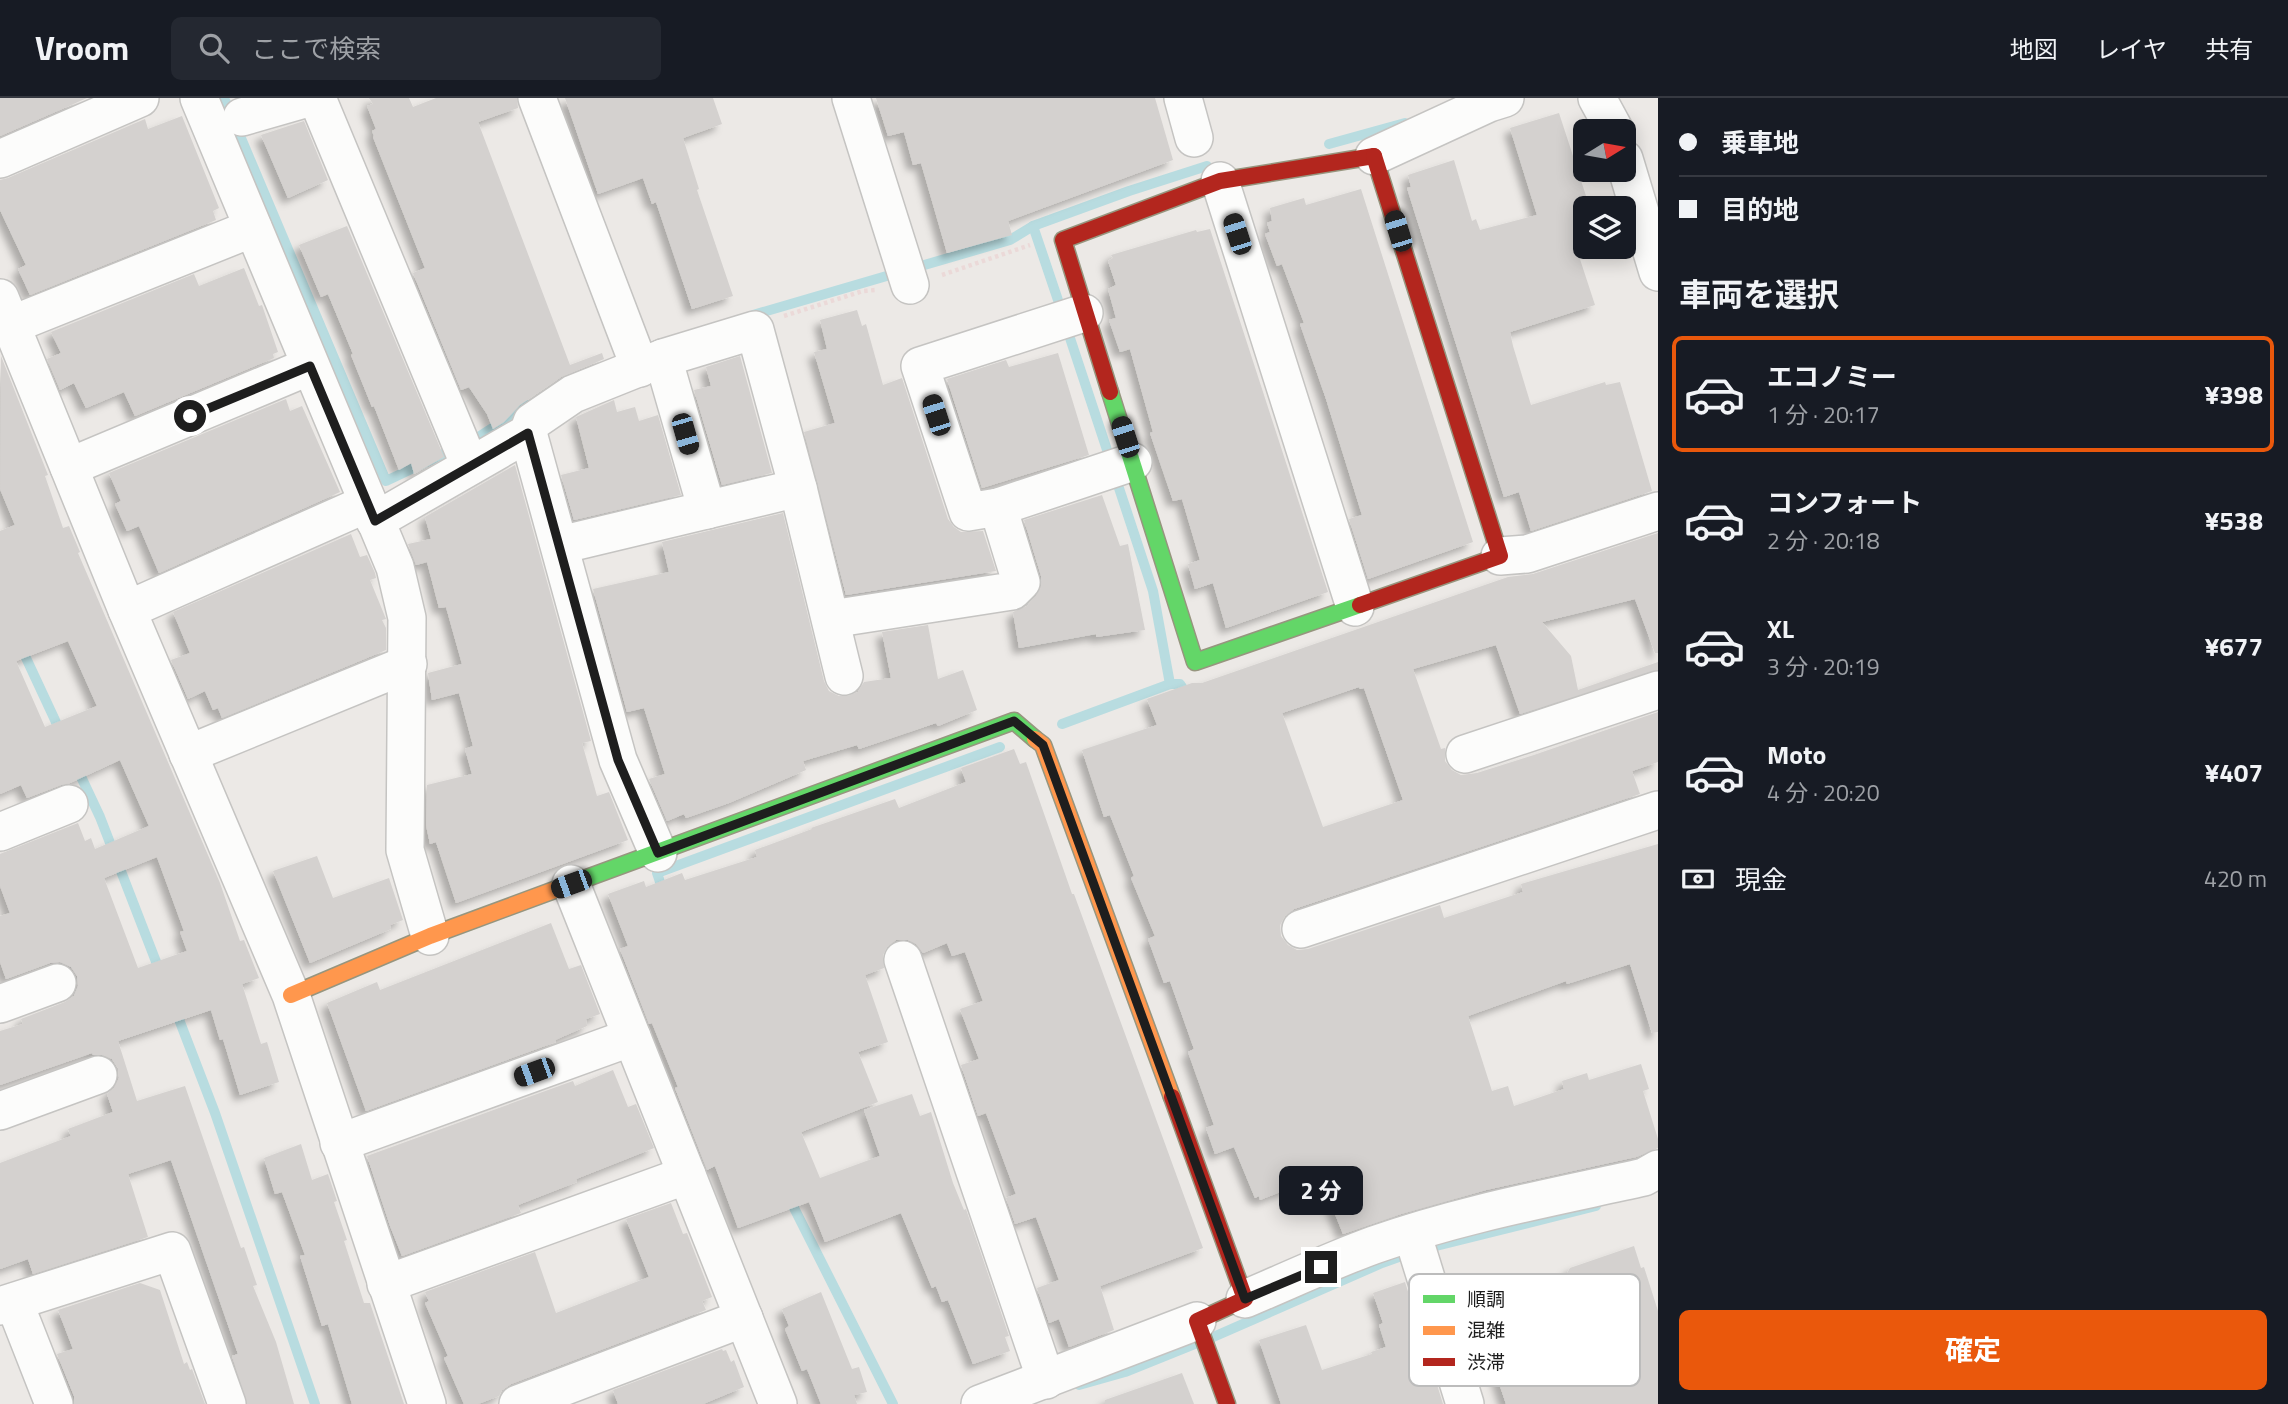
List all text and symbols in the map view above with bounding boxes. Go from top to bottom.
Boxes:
search box [171,17,661,80]
text: Vroom [35,23,129,73]
icon: search [195,29,233,67]
text: ここで検索 [251,29,381,68]
text: 地図 [2010,31,2058,67]
text: レイヤ [2096,31,2167,67]
text: 共有 [2205,31,2253,67]
north arrow [1573,119,1636,182]
map controls [1573,119,1636,259]
text: 乗車地 [1721,123,1799,162]
text: 目的地 [1721,190,1799,229]
button: layers [1573,196,1636,259]
car [1382,208,1415,254]
car [1221,211,1254,257]
text: 車両を選択 [1679,270,1839,318]
text: エコノミー [1767,357,1897,396]
icon: car [1683,363,1746,426]
text: ¥398 [2205,375,2263,414]
car [920,392,953,438]
text: 1 分 · 20:17 [1767,397,1880,432]
route start [174,400,206,432]
car [670,411,701,457]
car [1109,414,1142,460]
text: コンフォート [1767,483,1922,522]
icon: car [1683,489,1746,552]
text: ¥538 [2205,501,2263,540]
text: 2 分 · 20:18 [1767,523,1880,558]
text: XL [1767,609,1794,648]
icon: car [1683,615,1746,678]
text: ¥677 [2205,627,2263,666]
text: 3 分 · 20:19 [1767,649,1880,684]
text: Moto [1767,735,1826,774]
icon: car [1683,741,1746,804]
text: ¥407 [2205,753,2263,792]
text: 4 分 · 20:20 [1767,775,1880,810]
icon: cash [1679,860,1717,898]
text: 現金 [1735,860,1787,899]
text: 420 m [2204,861,2267,896]
car [548,867,595,901]
car [511,1055,558,1089]
callout: 2 分 [1279,1166,1363,1214]
text: 2 分 [1301,1173,1341,1208]
route end [1305,1251,1337,1283]
legend [1409,1274,1640,1386]
text: 順調 [1467,1284,1505,1313]
button: 確定 [1679,1310,2267,1390]
text: 混雑 [1467,1315,1505,1344]
text: 渋滞 [1467,1347,1505,1376]

